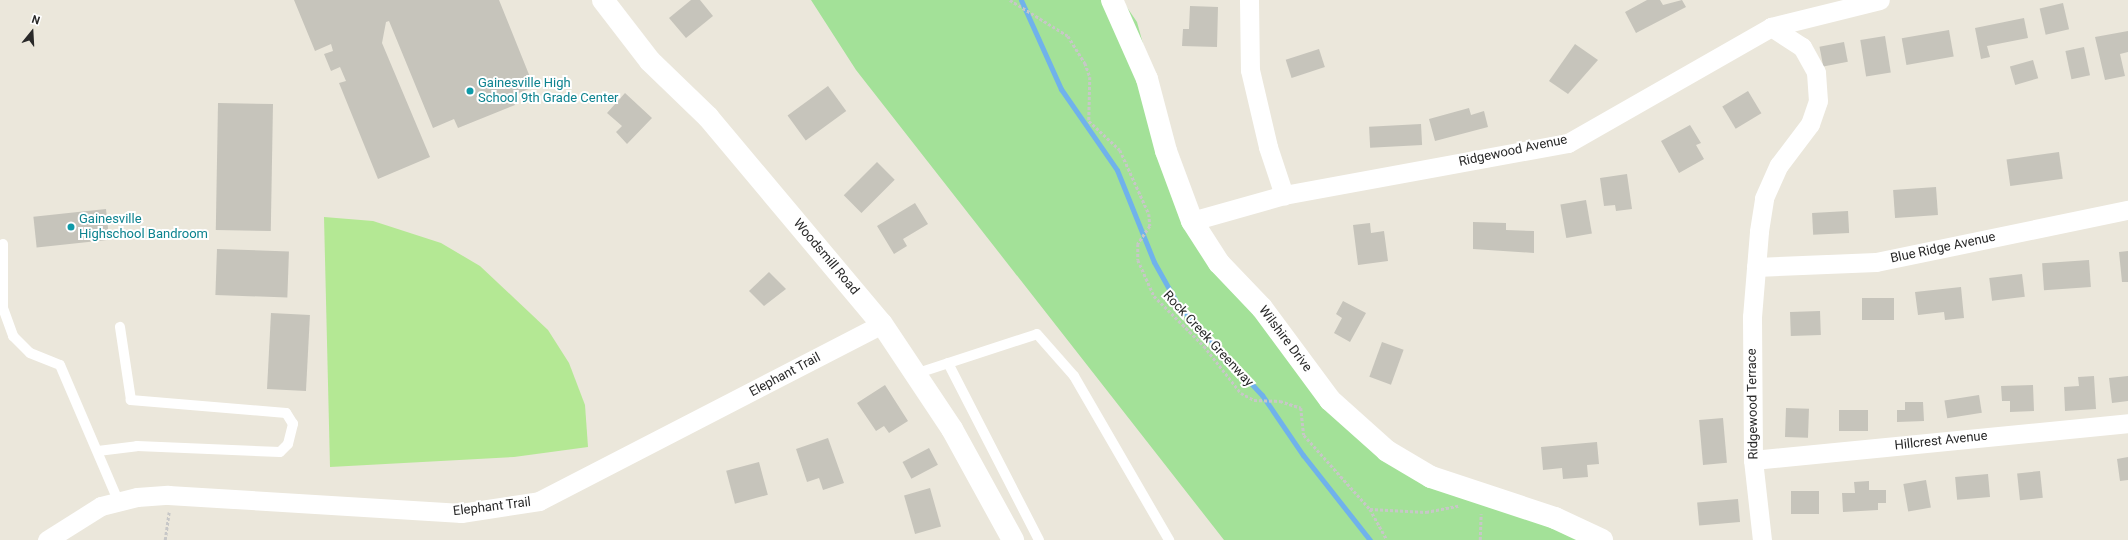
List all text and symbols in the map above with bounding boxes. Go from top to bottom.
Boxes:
north arrow [12,12,52,52]
text: N [30,13,42,27]
place label: Gainesville High School 9th Grade Center [478,76,618,107]
marker: Gainesville High School 9th Grade Center [465,86,475,96]
street label: Ridgewood Avenue [1457,132,1569,170]
place label: Gainesville Highschool Bandroom [79,212,208,243]
street label: Woodsmill Road [790,216,862,298]
marker: Gainesville Highschool Bandroom [66,222,76,232]
street label: Blue Ridge Avenue [1889,229,1997,267]
street label: Rock Creek Greenway [1160,288,1256,390]
street label: Wilshire Drive [1255,303,1315,375]
street label: Ridgewood Terrace [1744,348,1762,460]
street label: Elephant Trail [747,350,823,400]
street label: Hillcrest Avenue [1894,428,1988,454]
street label: Elephant Trail [452,494,532,520]

